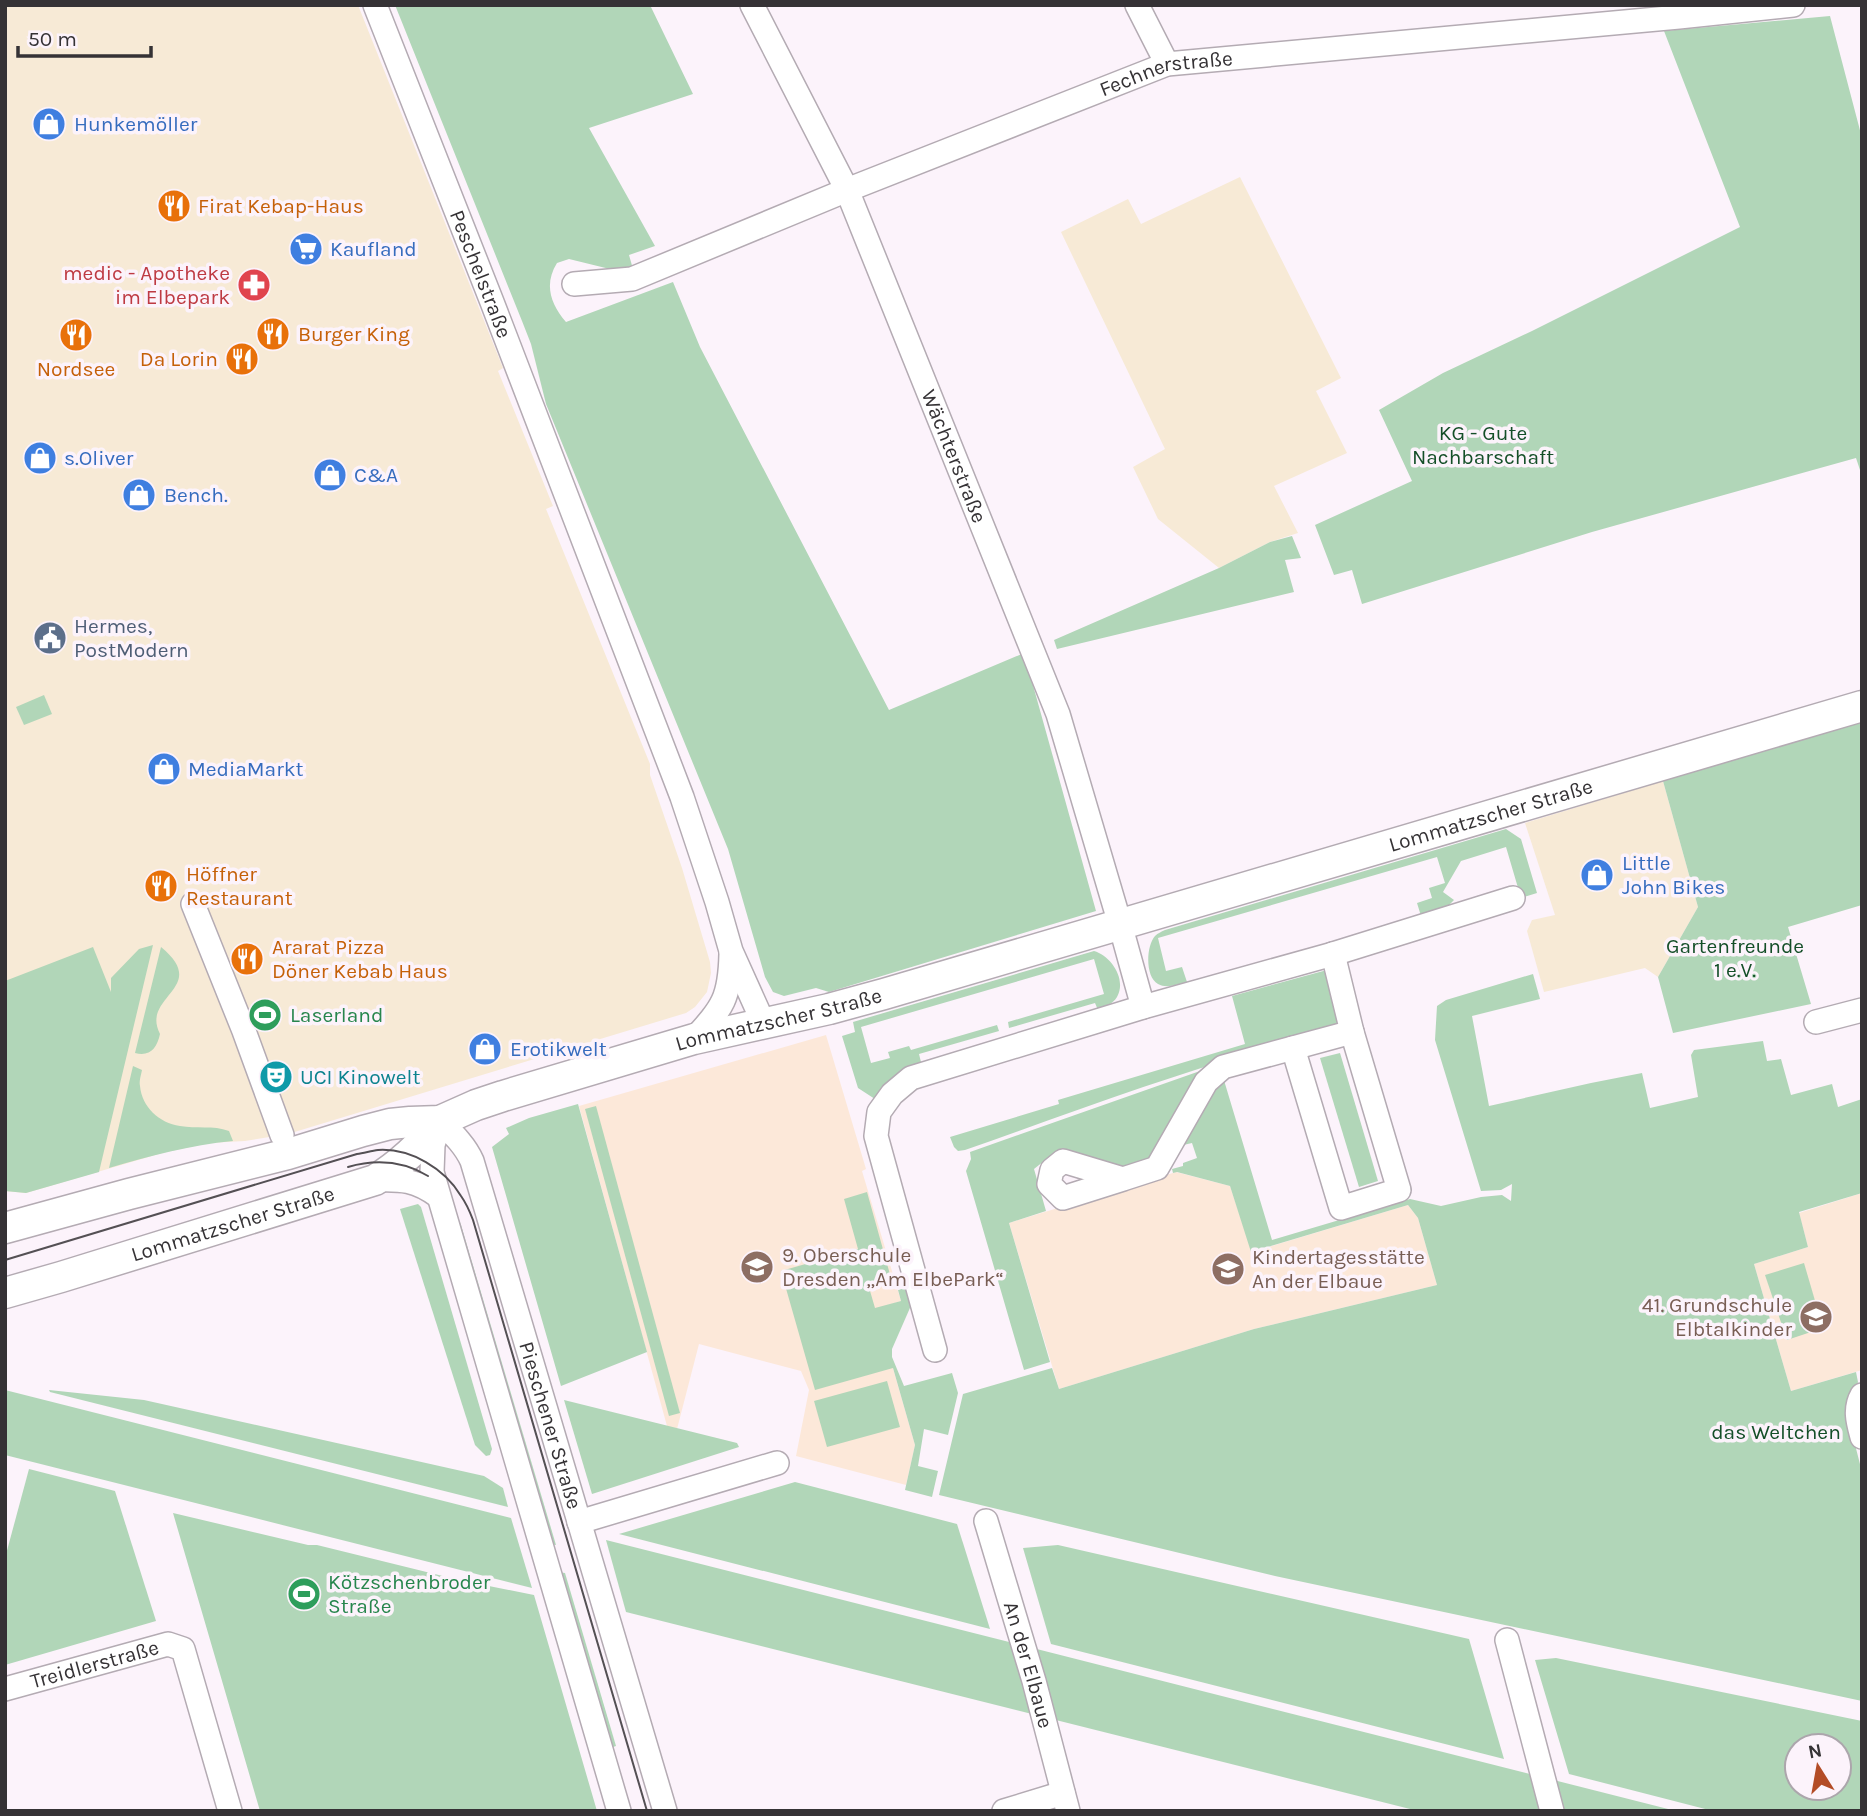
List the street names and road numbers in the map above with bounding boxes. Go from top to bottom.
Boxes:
street label: Fechnerstraße [1096,46,1234,101]
street label: Peschelstraße [445,206,517,341]
street label: Wächterstraße [917,386,992,526]
street label: Lommatzscher Straße [1386,774,1596,857]
street label: Lommatzscher Straße [672,983,885,1056]
street label: Lommatzscher Straße [128,1181,337,1267]
street label: Pieschener Straße [514,1339,587,1512]
street label: An der Elbaue [999,1599,1058,1731]
street label: Treidlerstraße [28,1635,162,1693]

